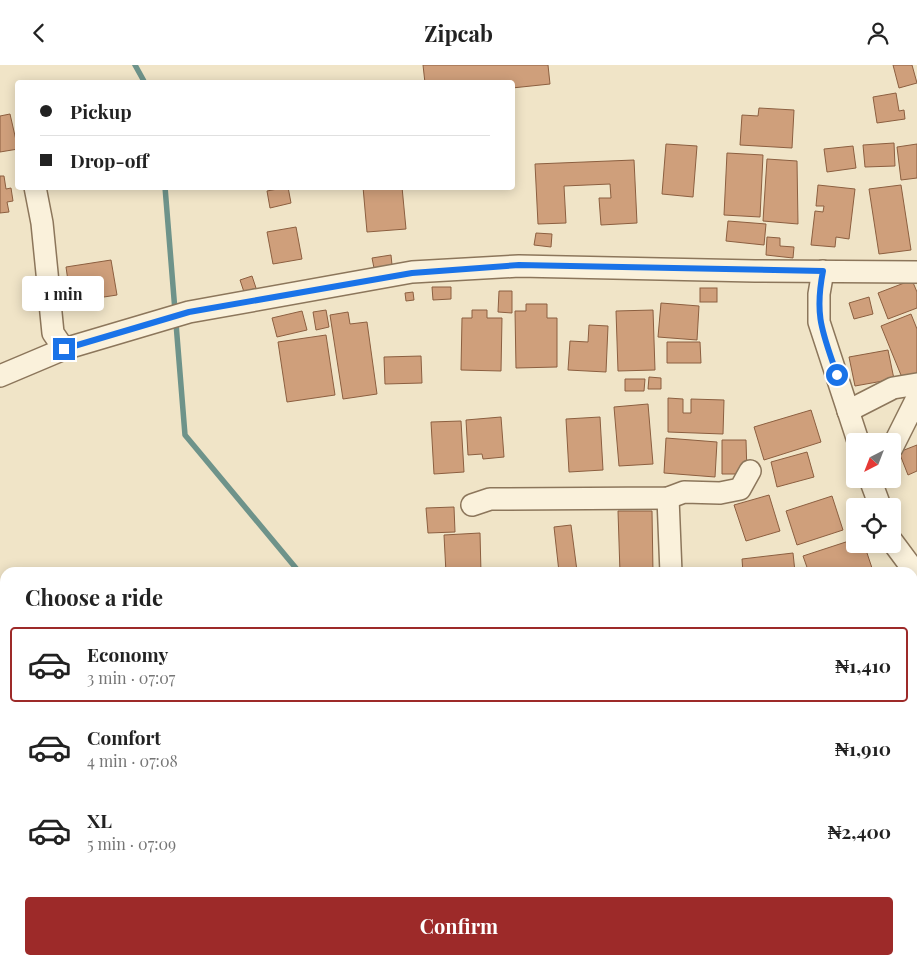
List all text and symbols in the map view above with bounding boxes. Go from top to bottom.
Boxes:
text: Zipcab [424,18,493,48]
icon: back [25,19,53,47]
icon: person [864,19,892,47]
text: Pickup [70,98,132,124]
text: Drop-off [70,147,148,173]
callout: 1 min [23,277,105,311]
text: 1 min [43,283,83,304]
route end [53,338,75,360]
route start [826,364,848,386]
north arrow [846,433,901,487]
map controls [846,433,901,553]
button: locate [846,498,901,553]
text: Choose a ride [25,582,163,612]
text: Economy [87,641,168,667]
icon: car [27,642,72,687]
text: ₦1,410 [835,652,891,678]
text: 3 min · 07:07 [87,667,175,688]
text: Comfort [87,724,161,750]
icon: car [27,725,72,770]
text: ₦1,910 [835,735,891,761]
text: 4 min · 07:08 [87,750,178,771]
text: XL [87,807,112,833]
icon: car [27,808,72,853]
text: ₦2,400 [828,818,891,844]
text: 5 min · 07:09 [87,833,176,854]
button: Confirm [25,897,893,955]

